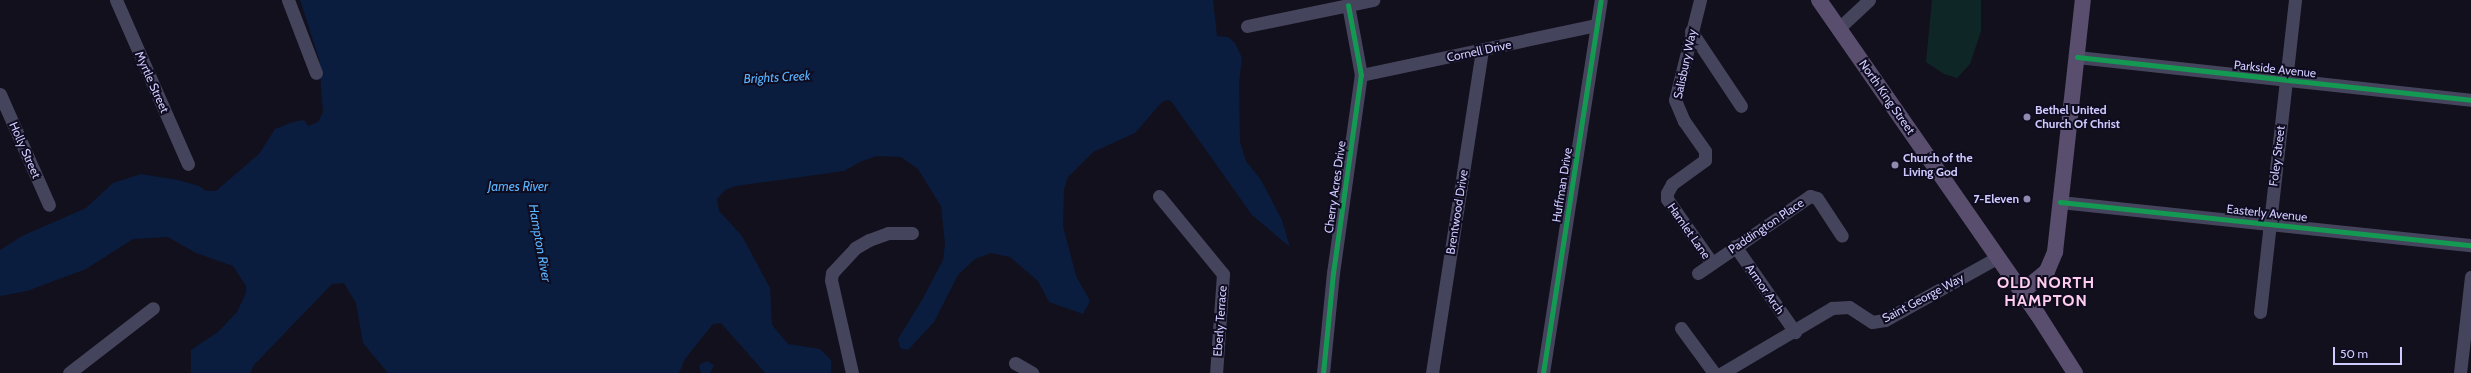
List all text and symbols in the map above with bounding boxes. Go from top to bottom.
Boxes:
street label: Salisbury Way [1671,28,1699,100]
street label: Cornell Drive [1445,37,1513,65]
street label: Myrtle Street [132,49,172,115]
street label: North King Street [1856,57,1918,137]
street label: Parkside Avenue [2233,58,2317,80]
water label: Brights Creek [743,67,811,87]
place label: Bethel United Church Of Christ [2035,103,2120,131]
marker: Bethel United Church Of Christ [2022,112,2032,122]
street label: Holly Street [6,120,44,180]
street label: Foley Street [2266,125,2288,187]
street label: Cherry Acres Drive [1321,140,1349,234]
street label: Huffman Drive [1549,147,1575,223]
place label: Church of the Living God [1903,151,1973,179]
marker: Church of the Living God [1890,160,1900,170]
street label: Brentwood Drive [1443,169,1471,255]
water label: James River [488,178,548,194]
place label: 7-Eleven [1973,192,2019,206]
marker: 7-Eleven [2022,194,2032,204]
street label: Paddington Place [1726,195,1806,257]
street label: Hamlet Lane [1664,200,1714,262]
street label: Easterly Avenue [2226,202,2308,224]
water label: Hampton River [525,203,555,283]
street label: Armor Arch [1743,261,1787,317]
street label: Saint George Way [1880,270,1966,326]
district label: OLD NORTH HAMPTON [1997,273,2095,311]
street label: Eberly Terrace [1210,285,1230,357]
scale bar [2335,339,2404,365]
text: 50 m [2340,346,2368,361]

